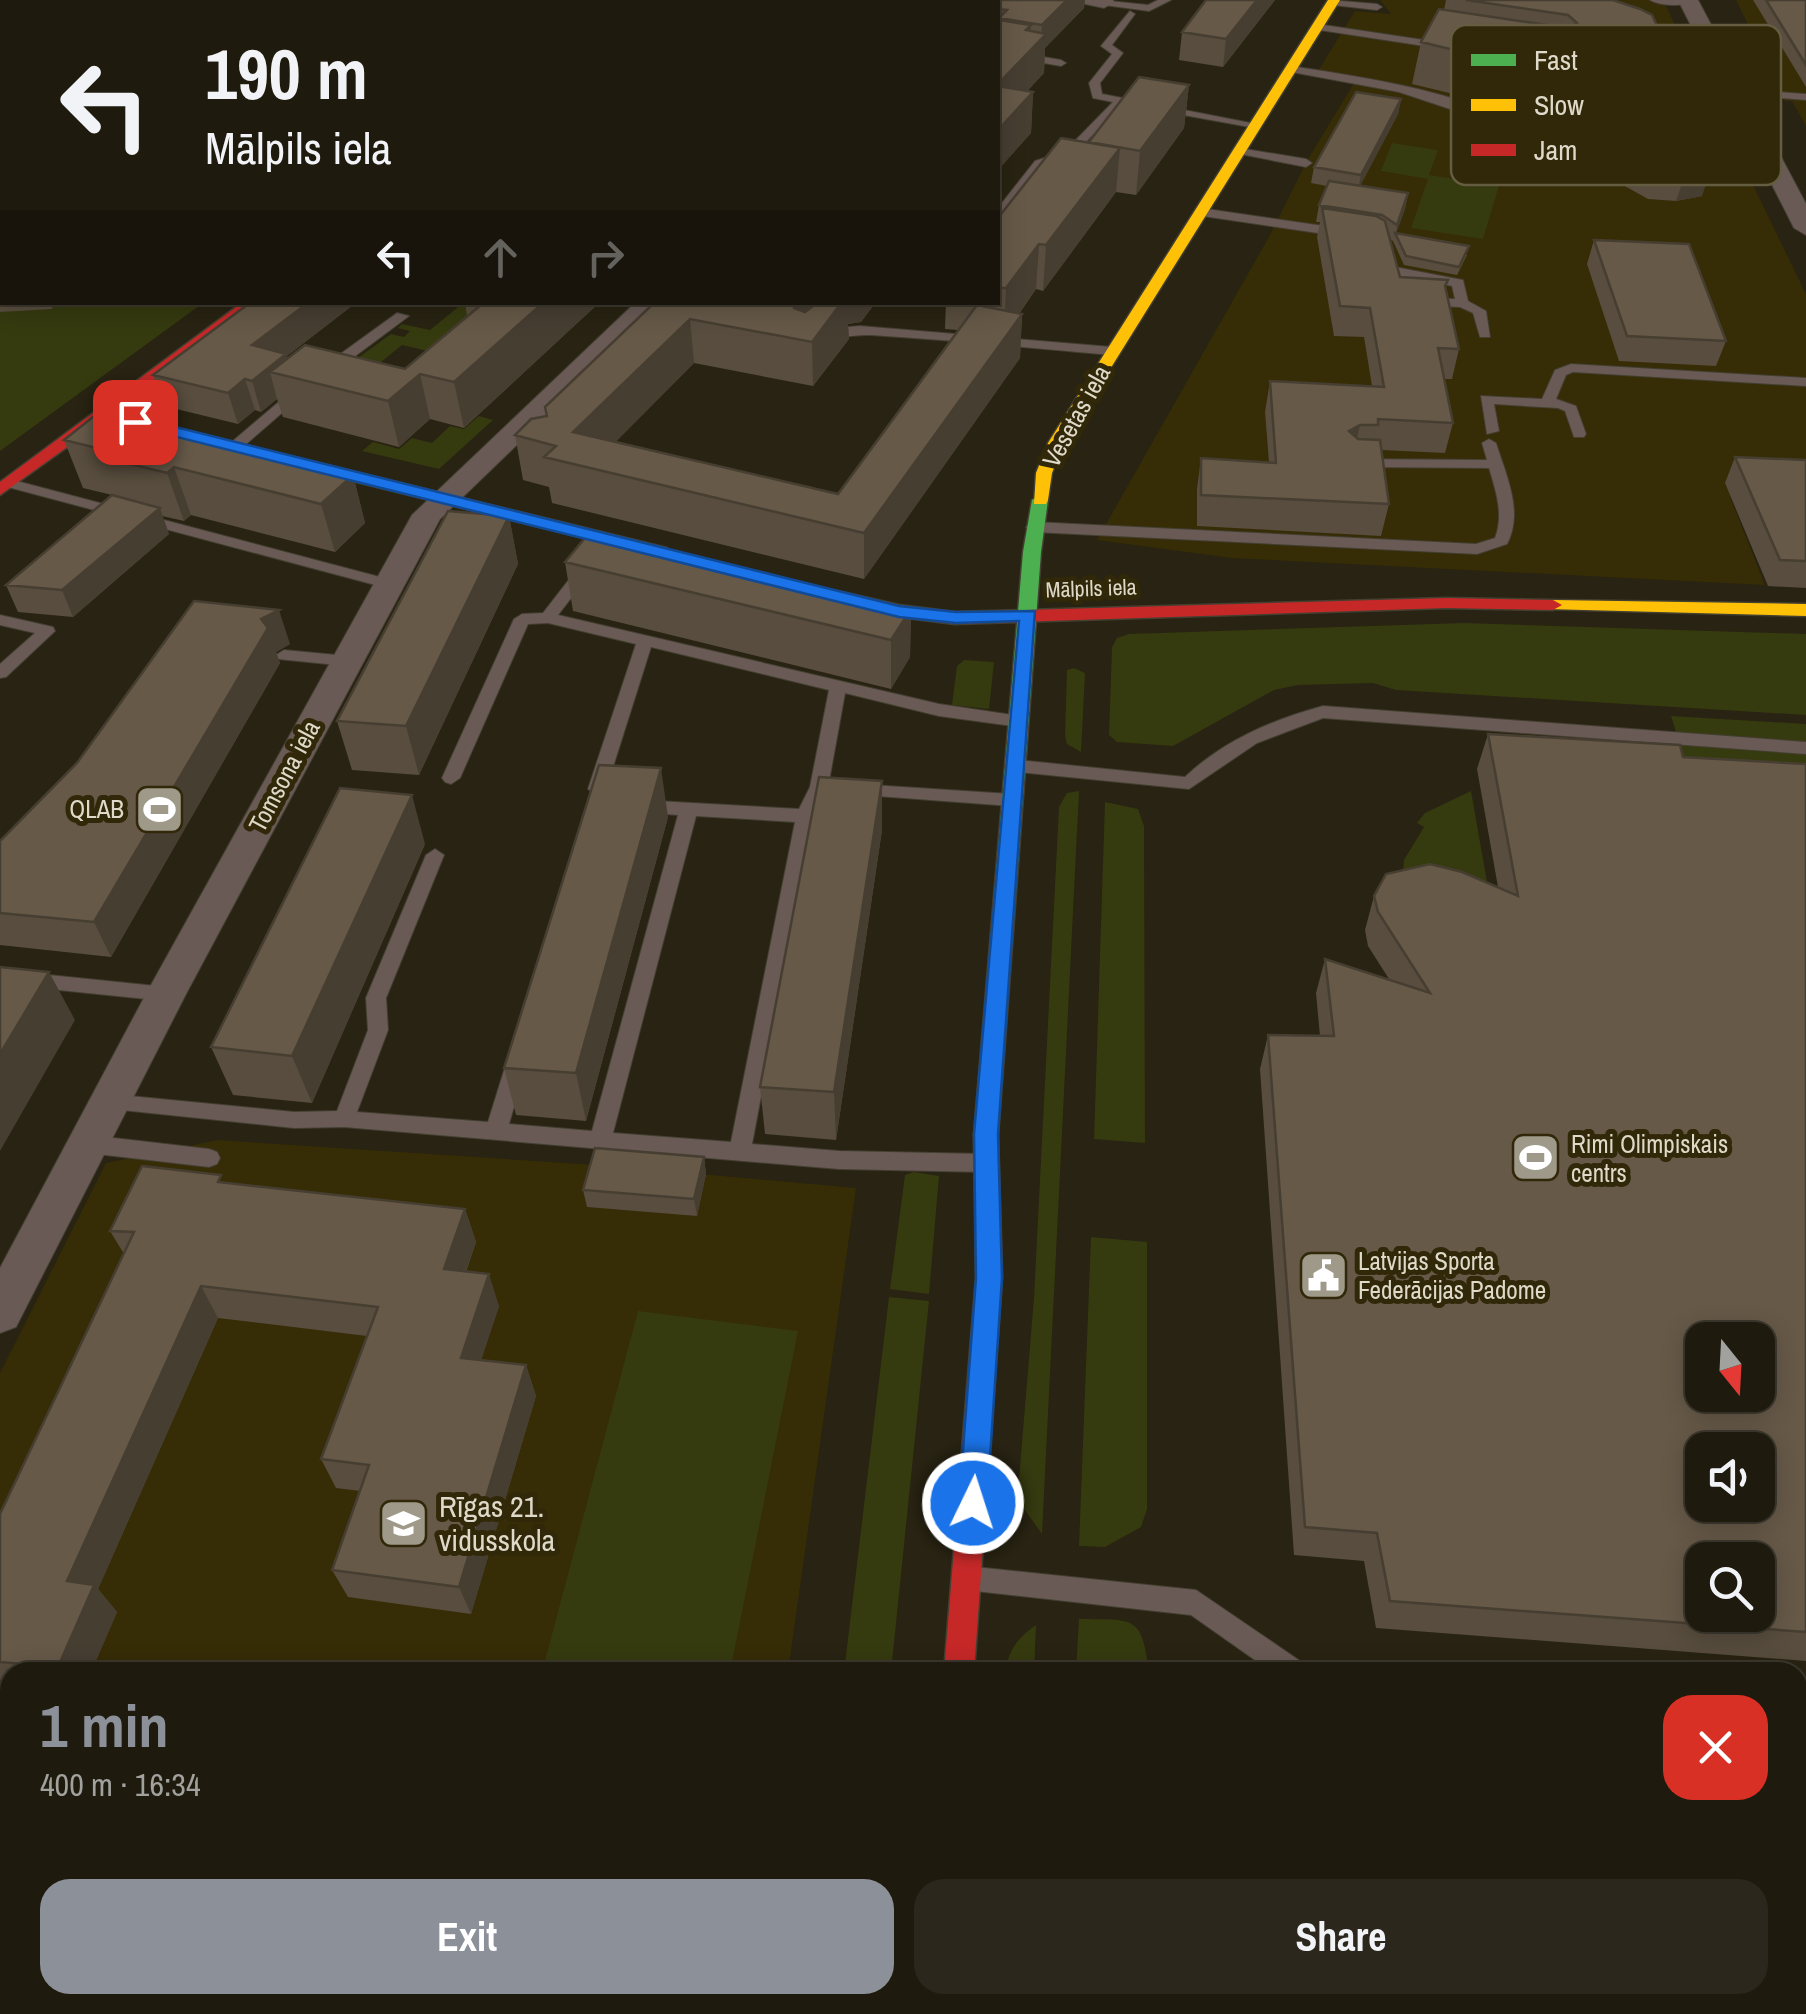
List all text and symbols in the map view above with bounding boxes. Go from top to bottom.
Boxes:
legend [1451,25,1781,185]
text: 190 m [205,27,368,121]
icon: left [40,40,170,170]
text: Fast [1534,41,1578,79]
text: Slow [1534,86,1584,124]
text: Mālpils iela [205,117,392,178]
text: Jam [1534,131,1577,169]
icon: left [368,230,423,285]
icon: ahead [473,230,528,285]
icon: right [578,230,633,285]
street label: Vesetas iela [1034,358,1118,473]
pin [93,380,178,465]
icon: arrive [108,395,163,450]
street label: Mālpils iela [1045,571,1137,605]
street label: Tomsona iela [240,714,328,838]
sports icon: QLAB [133,783,185,835]
place label: QLAB [69,792,124,826]
place label: Rimi Olimpiskais centrs [1571,1127,1728,1190]
sports icon: Rimi Olimpiskais centrs [1510,1132,1562,1184]
place label: Latvijas Sporta Federācijas Padome [1358,1244,1546,1307]
public building icon: Latvijas Sporta Federācijas Padome [1297,1249,1349,1301]
north arrow [1685,1322,1775,1412]
map controls [1685,1322,1775,1632]
button: sound [1685,1432,1775,1522]
position arrow [921,1451,1025,1555]
place label: Rīgas 21. vidusskola [439,1486,556,1560]
school or university icon: Rīgas 21. vidusskola [378,1497,430,1549]
button: search [1685,1542,1775,1632]
text: 1 min [40,1685,169,1766]
button: close [1663,1695,1768,1800]
text: 400 m · 16:34 [40,1763,200,1806]
button: Exit [40,1879,894,1994]
button: Share [914,1879,1768,1994]

